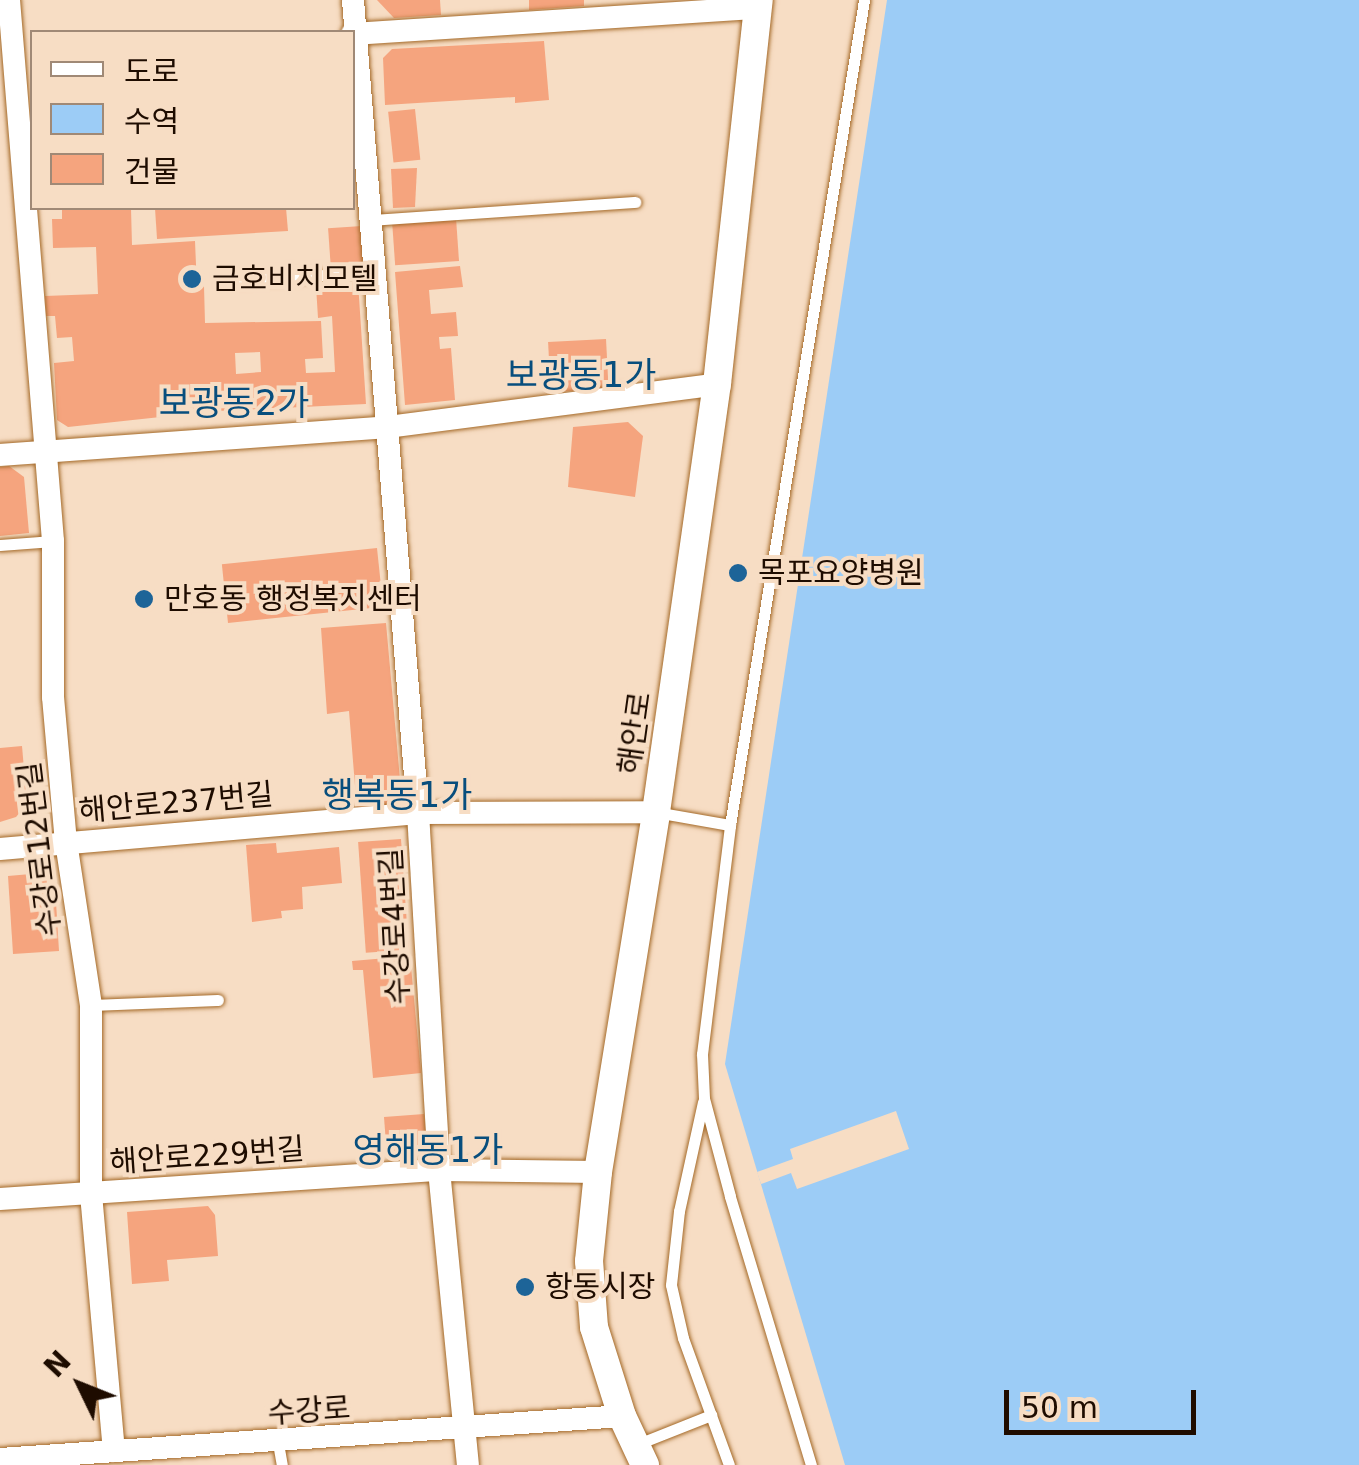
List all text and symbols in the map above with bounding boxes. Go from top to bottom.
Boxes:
legend [30,30,355,210]
text: 도로 [124,54,179,89]
text: 수역 [124,104,179,139]
text: 건물 [124,154,179,189]
place label: 금호비치모텔 [212,261,378,297]
marker: 금호비치모텔 [181,268,203,290]
district label: 보광동1가 [505,354,657,396]
district label: 보광동2가 [158,382,310,424]
place label: 목포요양병원 [758,555,924,591]
marker: 목포요양병원 [727,562,749,584]
place label: 만호동 행정복지센터 [164,581,422,617]
marker: 만호동 행정복지센터 [133,588,155,610]
street label: 해안로 [611,689,659,777]
street label: 수강로12번길 [11,759,69,939]
district label: 행복동1가 [321,774,473,816]
street label: 해안로237번길 [77,777,275,829]
street label: 수강로4번길 [373,847,417,1005]
district label: 영해동1가 [352,1129,504,1171]
street label: 해안로229번길 [108,1131,306,1181]
place label: 항동시장 [545,1269,655,1305]
marker: 항동시장 [514,1276,536,1298]
north arrow [30,1335,130,1435]
text: N [38,1344,78,1384]
scale bar [1009,1370,1202,1432]
street label: 수강로 [266,1390,352,1432]
text: 50 m [1021,1390,1098,1425]

